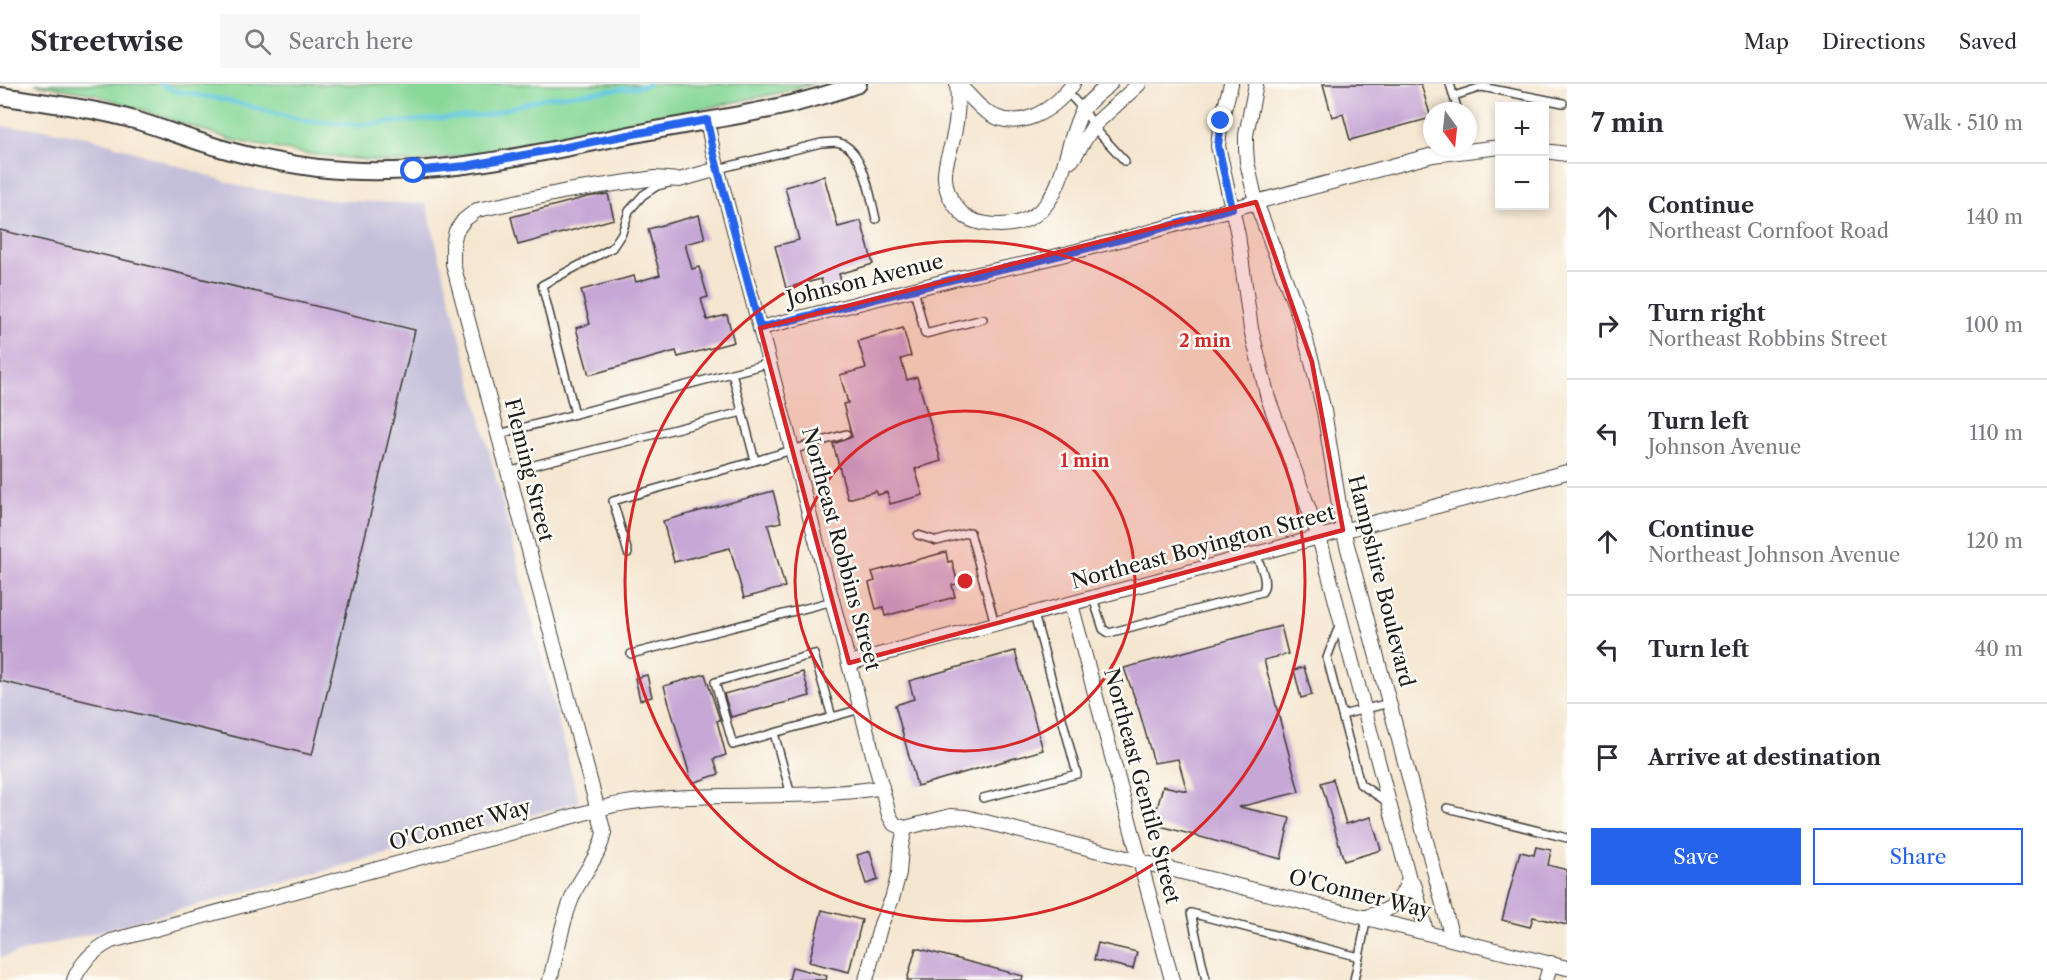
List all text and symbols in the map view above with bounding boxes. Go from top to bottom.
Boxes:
search box [220,14,640,68]
text: Streetwise [30,24,184,58]
icon: search [241,25,274,58]
text: Search here [289,28,413,55]
text: Map [1744,29,1789,54]
text: Directions [1822,29,1926,54]
text: Saved [1959,29,2017,54]
north arrow [1423,102,1477,156]
map controls [1495,102,1549,210]
button: + [1495,102,1549,156]
route end [1207,107,1233,133]
text: 7 min [1591,107,1664,139]
text: Walk · 510 m [1903,111,2023,135]
button: − [1495,156,1549,210]
route start [400,157,426,183]
text: Continue [1648,192,1754,219]
icon: ahead [1591,201,1624,234]
text: 140 m [1966,205,2023,229]
text: Northeast Cornfoot Road [1648,219,1889,243]
street label: Johnson Avenue [781,248,946,312]
text: Turn right [1648,300,1766,327]
icon: right [1591,309,1624,342]
text: 100 m [1965,313,2023,337]
text: Northeast Robbins Street [1648,327,1887,351]
text: 2 min [1179,330,1232,352]
street label: Fleming Street [500,396,560,545]
text: Turn left [1648,408,1749,435]
icon: left [1591,417,1624,450]
text: 110 m [1970,421,2023,445]
street label: Northeast Robbins Street [797,424,886,674]
text: Johnson Avenue [1648,435,1801,459]
text: 1 min [1060,450,1110,472]
street label: Hampshire Boulevard [1343,472,1420,690]
street label: Northeast Boyington Street [1068,499,1338,594]
text: Continue [1648,516,1754,543]
icon: ahead [1591,525,1624,558]
text: 120 m [1966,529,2023,553]
text: Northeast Johnson Avenue [1648,543,1900,567]
centre of rings [955,571,975,591]
icon: left [1591,633,1624,666]
text: Turn left [1648,636,1749,663]
text: 40 m [1975,637,2023,661]
street label: Northeast Gentile Street [1099,665,1186,907]
icon: arrive [1591,741,1624,774]
text: Arrive at destination [1648,744,1881,771]
street label: O'Conner Way [386,794,534,855]
button: Save [1591,828,1801,885]
button: Share [1813,828,2023,885]
street label: O'Conner Way [1286,864,1434,923]

